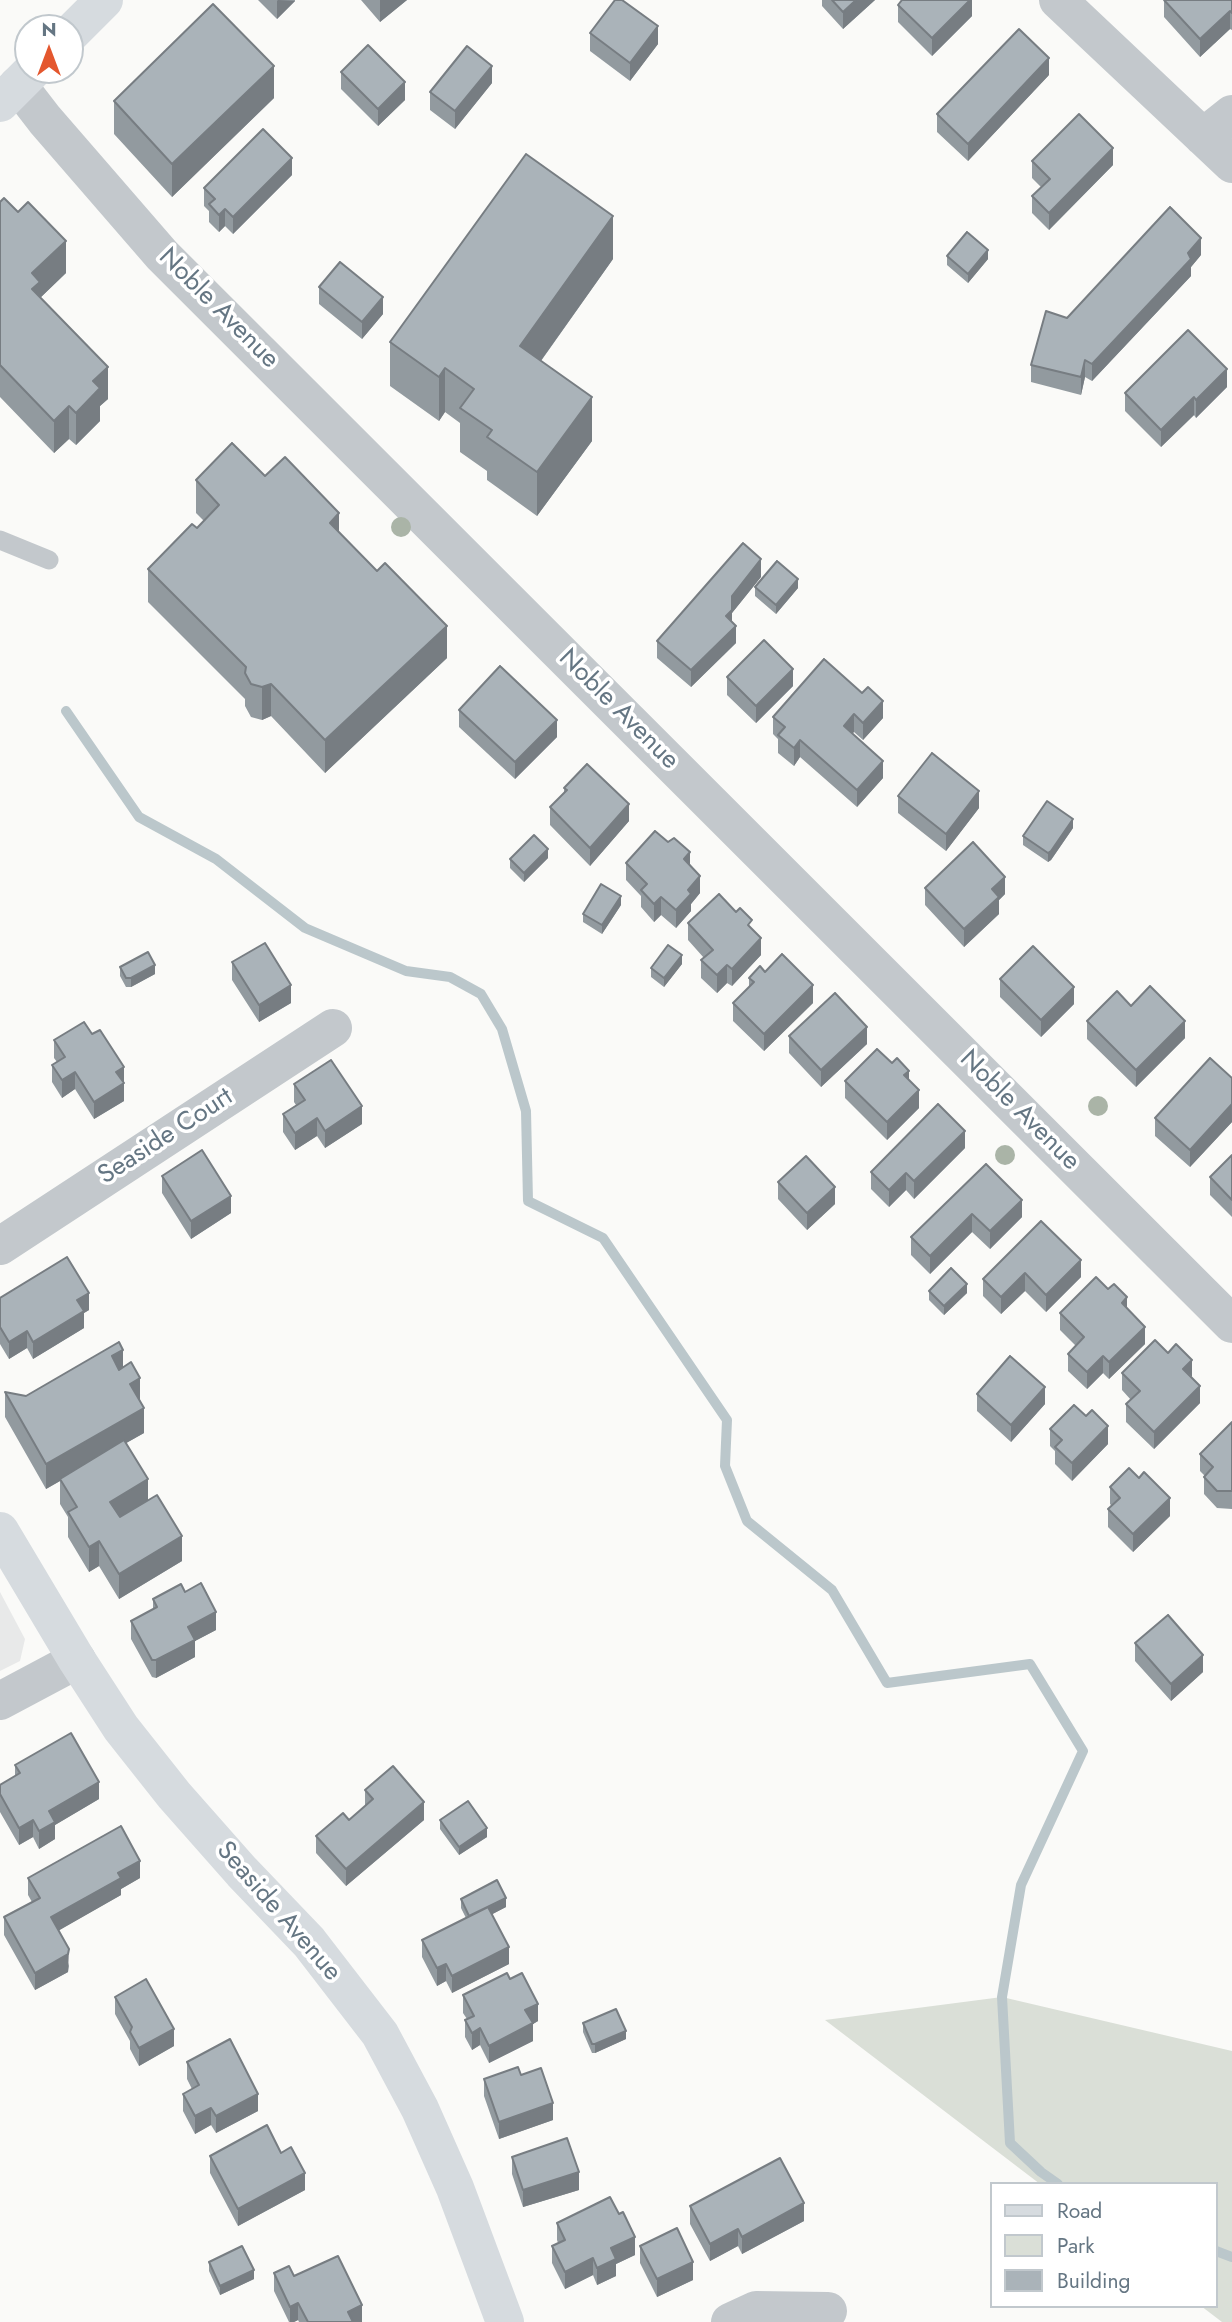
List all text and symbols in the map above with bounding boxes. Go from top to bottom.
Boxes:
north arrow [14,14,84,84]
text: N [41,16,57,43]
street label: Noble Avenue [151,242,285,376]
street label: Noble Avenue [551,643,685,777]
street label: Noble Avenue [952,1044,1086,1178]
street label: Seaside Court [93,1082,239,1192]
street label: Seaside Avenue [209,1836,347,1988]
legend [990,2182,1218,2308]
text: Road [1057,2196,1102,2226]
text: Park [1057,2231,1094,2261]
text: Building [1057,2266,1130,2296]

